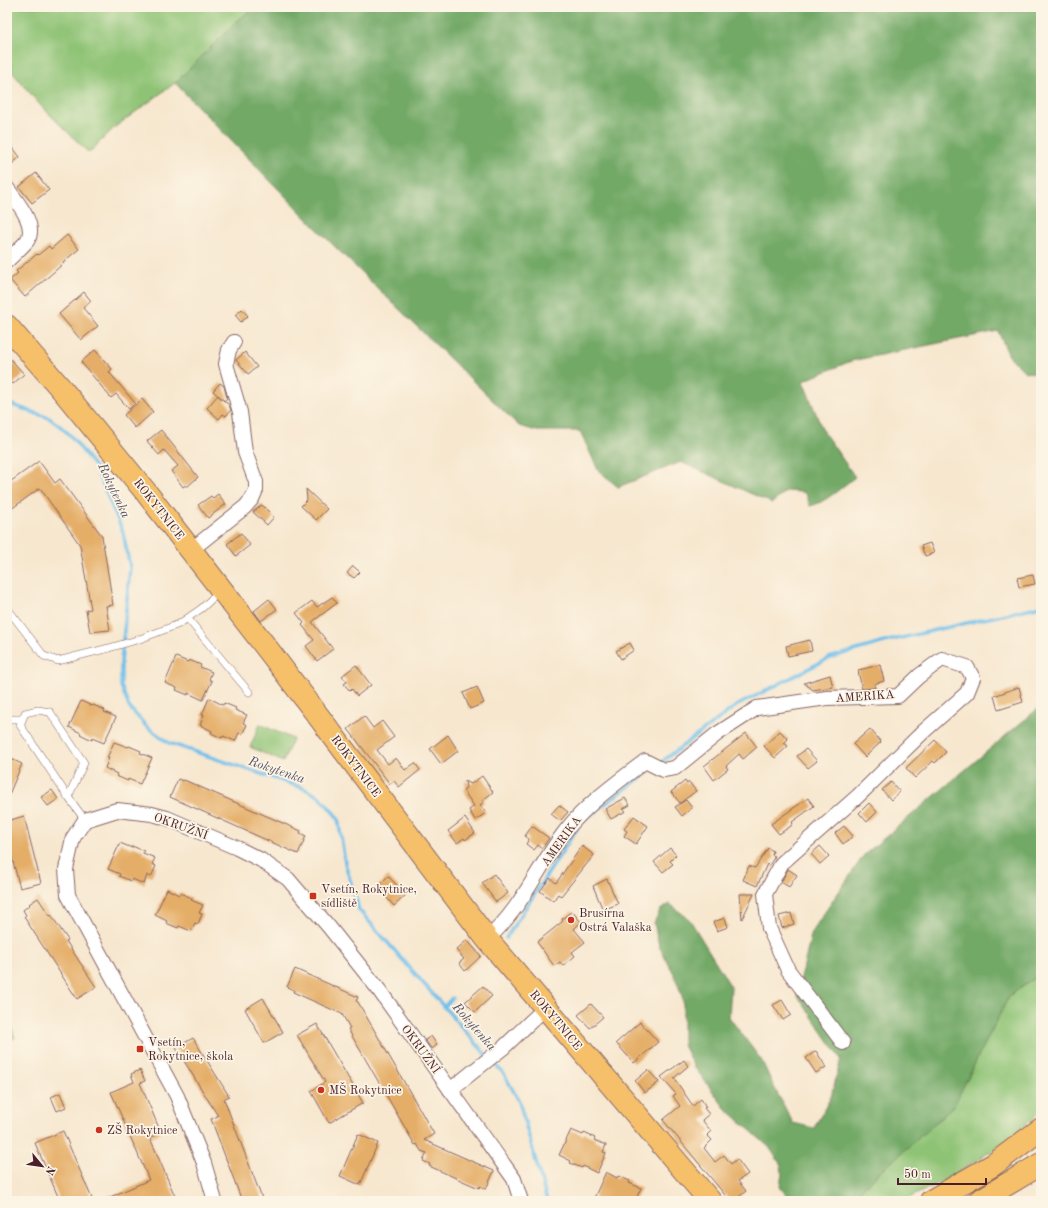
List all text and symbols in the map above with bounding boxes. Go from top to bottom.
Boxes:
water label: Rokytenka [95,460,132,520]
street label: ROKYTNICE [131,477,186,542]
street label: AMERIKA [835,689,895,705]
street label: ROKYTNICE [328,734,382,800]
water label: Rokytenka [246,754,306,786]
street label: OKRUŽNÍ [152,808,211,842]
street label: AMERIKA [540,814,584,869]
place label: Vsetín, Rokytnice, sídliště [321,884,417,910]
marker: Vsetín, Rokytnice, sídliště [308,891,318,901]
place label: Brusírna Ostrá Valaška [579,908,652,934]
marker: Brusírna Ostrá Valaška [566,915,576,925]
street label: ROKYTNICE [527,989,584,1053]
water label: Rokytenka [449,1000,498,1053]
street label: OKRUŽNÍ [399,1021,445,1076]
place label: Vsetín, Rokytnice, škola [148,1037,233,1063]
marker: Vsetín, Rokytnice, škola [135,1044,145,1054]
place label: MŠ Rokytnice [329,1081,402,1097]
marker: MŠ Rokytnice [316,1085,326,1095]
place label: ZŠ Rokytnice [107,1121,178,1137]
marker: ZŠ Rokytnice [94,1125,104,1135]
north arrow [22,1146,62,1186]
scale bar [898,1160,986,1186]
text: N [42,1164,56,1177]
text: 50 m [904,1168,931,1181]

